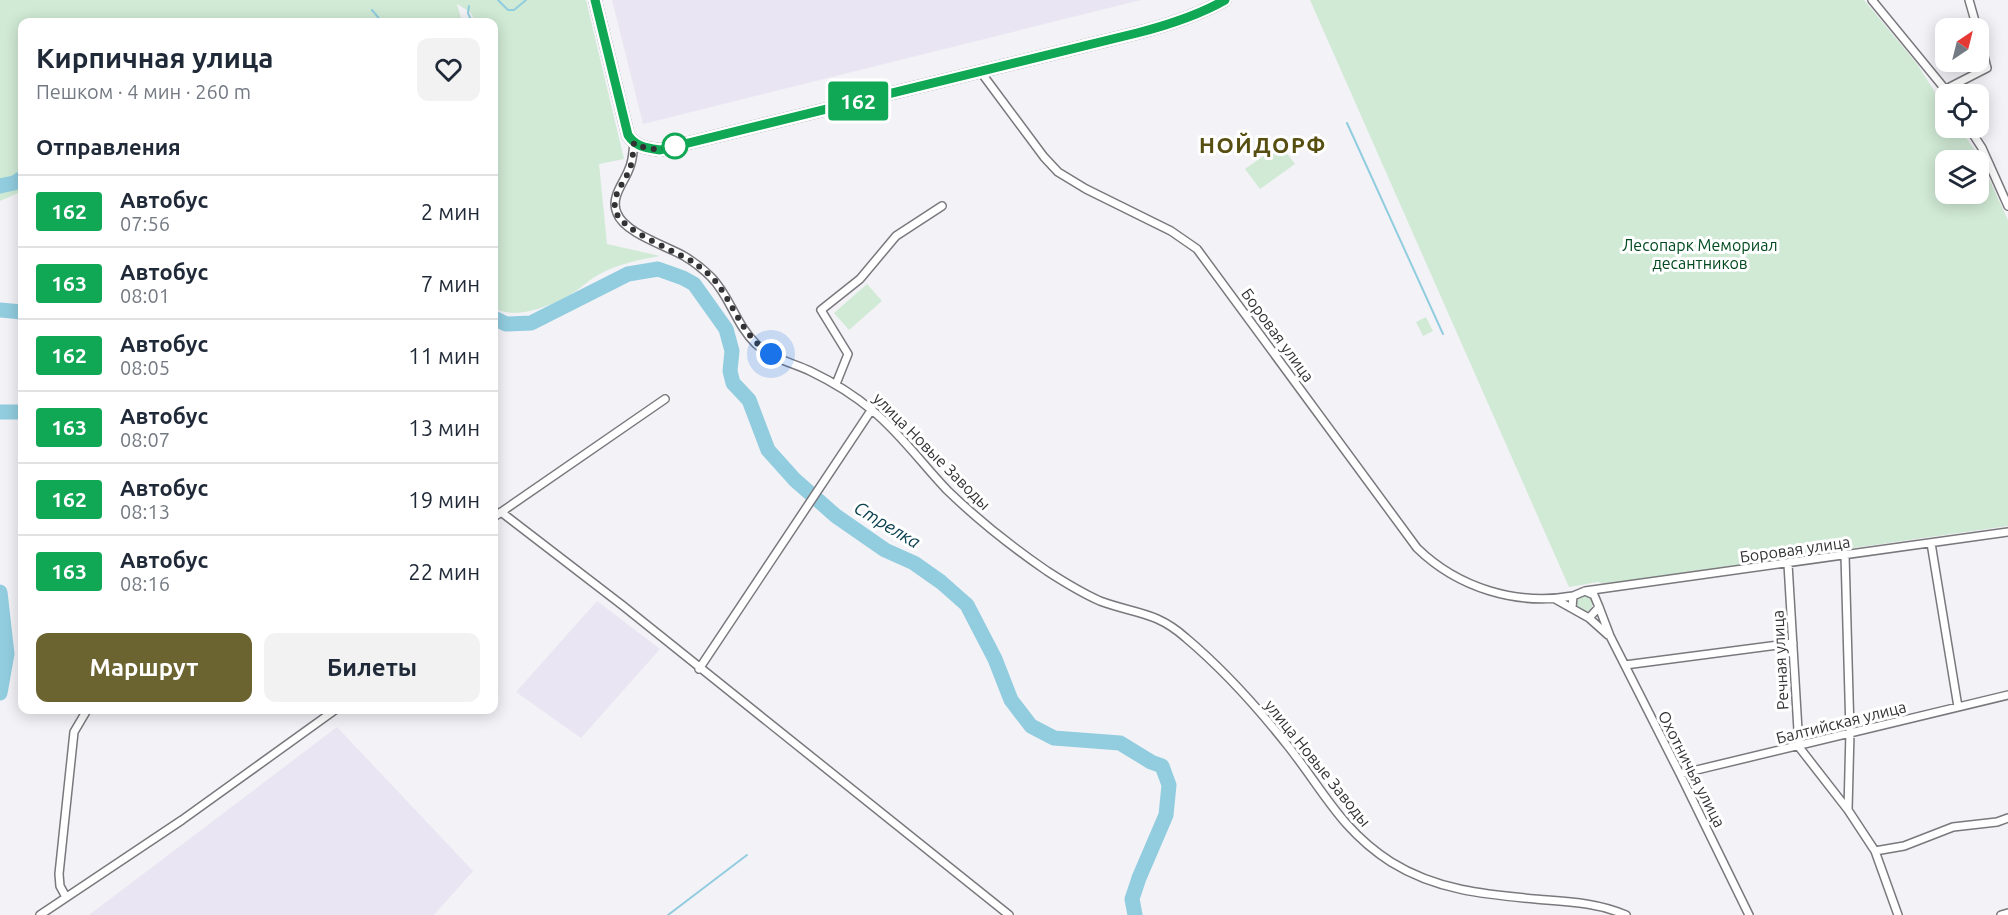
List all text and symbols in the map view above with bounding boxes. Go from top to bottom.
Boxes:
north arrow [1935,18,1989,72]
map controls [1935,18,1989,204]
button: heart [417,38,480,101]
text: Кирпичная улица [36,42,273,73]
text: Пешком · 4 мин · 260 m [36,80,251,103]
line badge: 162 [824,82,892,120]
button: locate [1935,84,1989,138]
text: 162 [840,89,876,113]
district label: НОЙДОРФ [1199,132,1327,157]
unlabelled marker [662,133,688,159]
text: Отправления [36,134,181,159]
button: layers [1935,150,1989,204]
text: Автобус [120,187,208,212]
text: 162 [51,199,87,223]
text: 2 мин [421,199,480,224]
text: 07:56 [120,212,170,235]
park label: Лесопарк Мемориал десантников [1622,236,1778,272]
text: Автобус [120,259,208,284]
text: 163 [51,271,87,295]
text: 7 мин [421,271,480,296]
text: 08:01 [120,284,170,307]
street label: Боровая улица [1238,285,1318,385]
text: Автобус [120,331,208,356]
your location [756,339,786,369]
text: 162 [51,343,87,367]
text: 11 мин [408,343,480,368]
text: 08:05 [120,356,170,379]
street label: улица Новые Заводы [870,389,994,513]
text: Автобус [120,403,208,428]
text: 163 [51,415,87,439]
text: 13 мин [408,415,480,440]
text: 08:07 [120,428,170,451]
text: Автобус [120,475,208,500]
text: 162 [51,487,87,511]
text: 19 мин [408,487,480,512]
water label: Стрелка [851,497,924,552]
text: 08:13 [120,500,170,523]
street label: Боровая улица [1739,532,1851,566]
text: Автобус [120,547,208,572]
text: 163 [51,559,87,583]
text: 22 мин [408,559,480,584]
text: 08:16 [120,572,170,595]
street label: Речная улица [1768,610,1792,710]
button: Маршрут [36,633,252,702]
button: Билеты [264,633,480,702]
street label: улица Новые Заводы [1261,696,1375,830]
street label: Балтийская улица [1774,697,1908,747]
street label: Охотничья улица [1655,708,1729,830]

